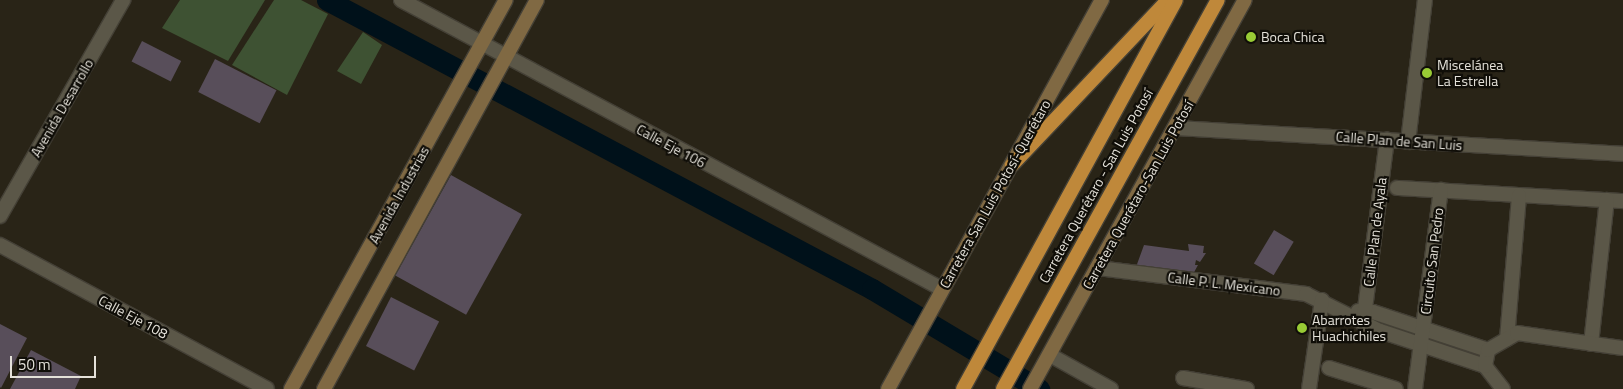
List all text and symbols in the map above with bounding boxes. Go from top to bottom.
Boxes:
place label: Boca Chica [1261,29,1325,45]
marker: Boca Chica [1245,31,1257,43]
street label: Avenida Desarrollo [27,56,97,160]
place label: Miscelánea La Estrella [1437,57,1503,90]
marker: Miscelánea La Estrella [1421,67,1433,79]
street label: Carretera Querétaro - San Luis Potosí [1035,86,1157,286]
street label: Carretera San Luis Potosí-Querétaro [936,97,1054,291]
street label: Carretera Querétaro-San Luis Potosí [1079,98,1197,292]
street label: Calle Eje 106 [634,121,708,171]
street label: Calle Plan de San Luis [1335,128,1463,154]
street label: Avenida Industrias [365,143,433,247]
street label: Calle Plan de Ayala [1360,176,1390,288]
street label: Circuito San Pedro [1417,207,1447,315]
street label: Calle P. L. Mexicano [1167,269,1281,299]
street label: Calle Eje 108 [96,292,170,342]
place label: Abarrotes Huachichiles [1312,312,1386,344]
marker: Abarrotes Huachichiles [1296,322,1308,334]
scale bar [12,346,99,378]
text: 50 m [18,353,51,376]

